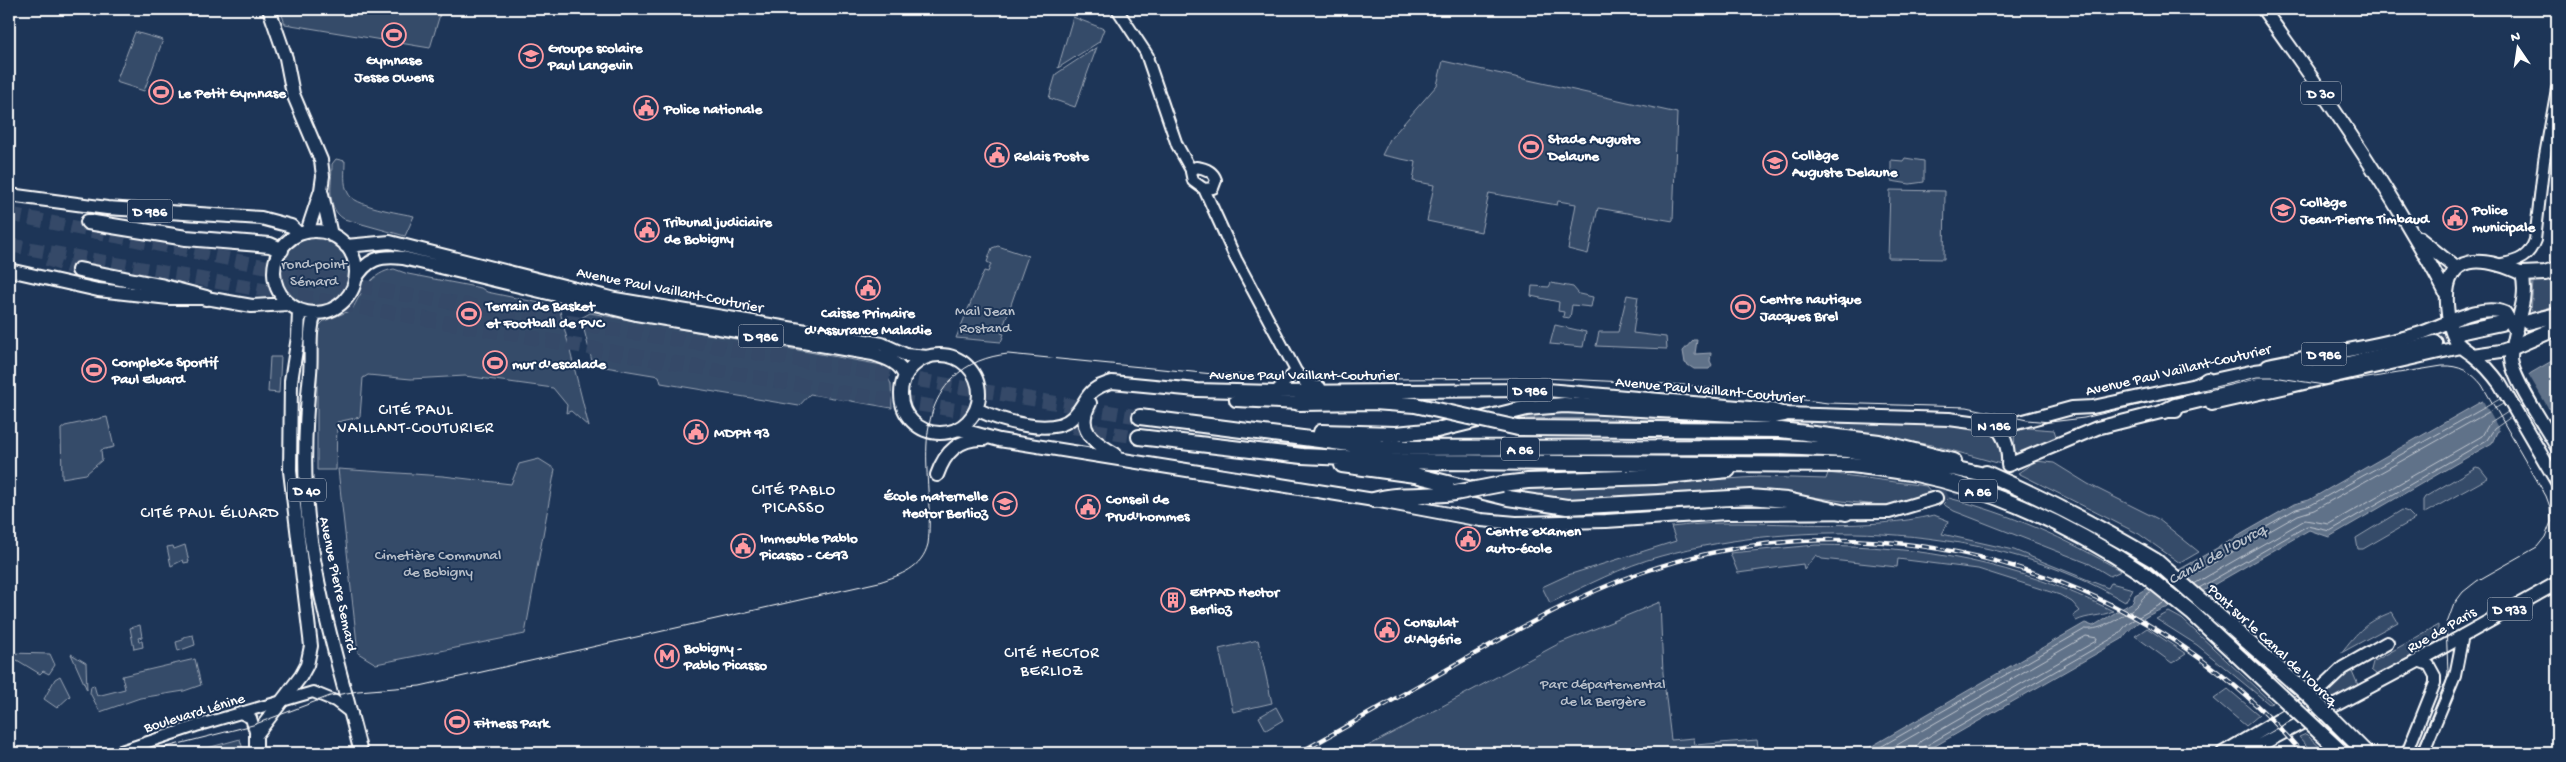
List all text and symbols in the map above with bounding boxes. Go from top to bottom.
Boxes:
sports icon: Gymnase Jesse Owens [381,22,407,48]
north arrow [2494,22,2544,72]
text: N [2509,28,2522,47]
place label: Groupe scolaire Paul Langevin [547,40,644,75]
school or university icon: Groupe scolaire Paul Langevin [518,43,544,69]
place label: Gymnase Jesse Owens [353,52,435,87]
sports icon: Le Petit Gymnase [148,79,174,105]
road number: D 30 [2301,82,2341,105]
place label: Le Petit Gymnase [178,85,287,103]
public building icon: Police nationale [633,95,659,121]
place label: Police nationale [663,101,763,119]
place label: Stade Auguste Delaune [1546,131,1642,166]
sports icon: Stade Auguste Delaune [1518,134,1544,160]
public building icon: Relais Poste [984,142,1010,168]
place label: Collège Auguste Delaune [1791,147,1899,182]
place label: Relais Poste [1013,148,1090,166]
school or university icon: Collège Auguste Delaune [1762,150,1788,176]
place label: Collège Jean-Pierre Timbaud [2299,194,2431,229]
school or university icon: Collège Jean-Pierre Timbaud [2270,197,2296,223]
road number: D 986 [128,200,172,222]
place label: Police municipale [2471,202,2536,237]
public building icon: Police municipale [2442,205,2468,231]
place label: Tribunal judiciaire de Bobigny [663,214,773,249]
public building icon: Tribunal judiciaire de Bobigny [634,217,660,243]
park label: rond-point Sémard [281,256,349,291]
street label: Avenue Paul Vaillant-Couturier [575,264,766,318]
public building icon: Caisse Primaire d'Assurance Maladie [855,275,881,301]
place label: Centre nautique Jacques Brel [1759,291,1863,326]
sports icon: Centre nautique Jacques Brel [1730,294,1756,320]
place label: Terrain de Basket et Football de PVC [485,298,606,333]
sports icon: Terrain de Basket et Football de PVC [456,301,482,327]
park label: Mail Jean Rostand [955,303,1015,338]
place label: Caisse Primaire d'Assurance Maladie [805,305,933,340]
road number: D 986 [738,324,784,348]
street label: Avenue Paul Vaillant-Couturier [2084,340,2275,401]
road number: D 986 [2302,342,2346,366]
sports icon: mur d'escalade [482,350,508,376]
place label: Complexe Sportif Paul Eluard [111,354,219,389]
place label: mur d'escalade [512,356,607,374]
sports icon: Complexe Sportif Paul Eluard [81,357,107,383]
street label: Avenue Paul Vaillant-Couturier [1209,367,1401,385]
street label: Avenue Paul Vaillant-Couturier [1615,374,1807,408]
road number: D 986 [1508,378,1552,402]
district label: CITÉ PAUL VAILLANT-COUTURIER [337,402,494,439]
road number: N 186 [1972,414,2016,436]
public building icon: MDPH 93 [683,419,709,445]
place label: MDPH 93 [714,425,770,443]
road number: A 86 [1501,438,1539,460]
road number: D 40 [288,478,326,502]
road number: A 86 [1959,480,1997,502]
district label: CITÉ PABLO PICASSO [752,482,836,519]
place label: École maternelle Hector Berlioz [884,488,989,523]
school or university icon: École maternelle Hector Berlioz [992,491,1018,517]
place label: Conseil de Prud'hommes [1105,491,1191,526]
public building icon: Conseil de Prud'hommes [1075,494,1101,520]
district label: CITÉ PAUL ÉLUARD [141,505,279,524]
street label: Avenue Pierre Semard [314,515,360,655]
water label: Canal de l'Ourcq [2166,520,2272,591]
place label: Centre examen auto-école [1485,523,1582,558]
public building icon: Centre examen auto-école [1455,526,1481,552]
place label: Immeuble Pablo Picasso - CG93 [759,530,858,565]
public building icon: Immeuble Pablo Picasso - CG93 [730,533,756,559]
park label: Cimetière Communal de Bobigny [375,547,501,582]
street label: Pont sur le Canal de l'Ourcq [2202,580,2342,711]
place label: EHPAD Hector Berlioz [1189,584,1281,619]
building icon: EHPAD Hector Berlioz [1160,587,1186,613]
road number: D 933 [2488,598,2532,620]
street label: Rue de Paris [2404,603,2480,658]
place label: Consulat d'Algérie [1403,614,1463,649]
public building icon: Consulat d'Algérie [1374,617,1400,643]
place label: Bobigny - Pablo Picasso [683,640,767,675]
metro station icon: Bobigny - Pablo Picasso [654,643,680,669]
district label: CITÉ HECTOR BERLIOZ [1004,645,1100,682]
park label: Parc départemental de la Bergère [1539,676,1666,711]
street label: Boulevard Lénine [141,690,247,738]
sports icon: Fitness Park [444,709,470,735]
place label: Fitness Park [473,715,551,733]

